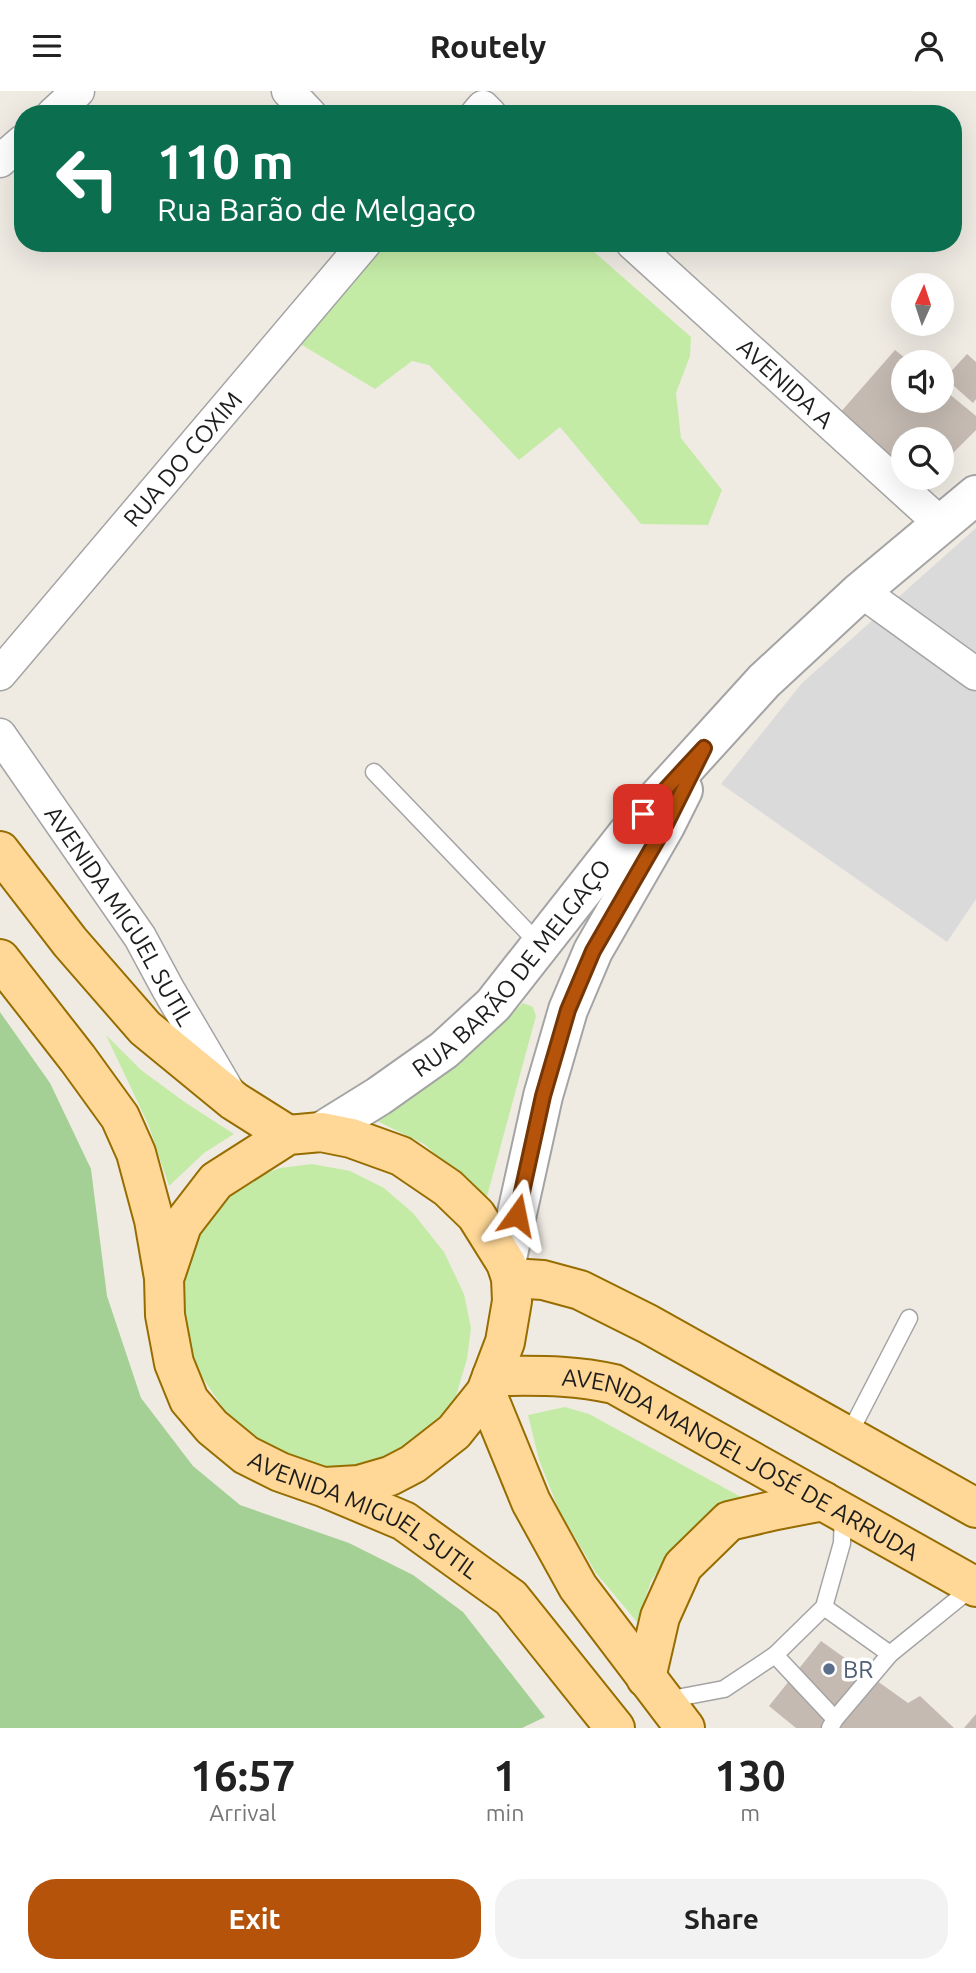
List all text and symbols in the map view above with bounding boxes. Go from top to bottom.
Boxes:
icon: menu [28,27,66,65]
icon: person [910,27,948,65]
text: Routely [430,28,546,64]
icon: left [42,133,133,224]
text: 110 m [157,133,294,188]
text: Rua Barão de Melgaço [157,191,476,227]
north arrow [891,273,954,336]
map controls [891,273,954,490]
street label: AVENIDA A [732,333,840,433]
button: sound [891,350,954,413]
street label: RUA DO COXIM [118,386,247,532]
button: search [891,427,954,490]
pin [613,784,673,844]
icon: arrive [624,795,662,833]
street label: AVENIDA MIGUEL SUTIL [40,801,200,1030]
street label: RUA BARÃO DE MELGAÇO [407,854,616,1082]
position arrow [480,1178,554,1252]
street label: AVENIDA MANOEL JOSÉ DE ARRUDA [561,1363,924,1566]
street label: AVENIDA MIGUEL SUTIL [244,1445,484,1584]
place label: BR [843,1656,873,1683]
marker: BR [821,1661,837,1677]
text: 16:57 [190,1752,295,1799]
text: 1 [493,1752,517,1799]
text: 130 [715,1752,786,1799]
text: Arrival [209,1800,276,1825]
text: min [486,1800,524,1825]
text: m [740,1800,760,1825]
button: Exit [28,1879,481,1959]
button: Share [495,1879,948,1959]

